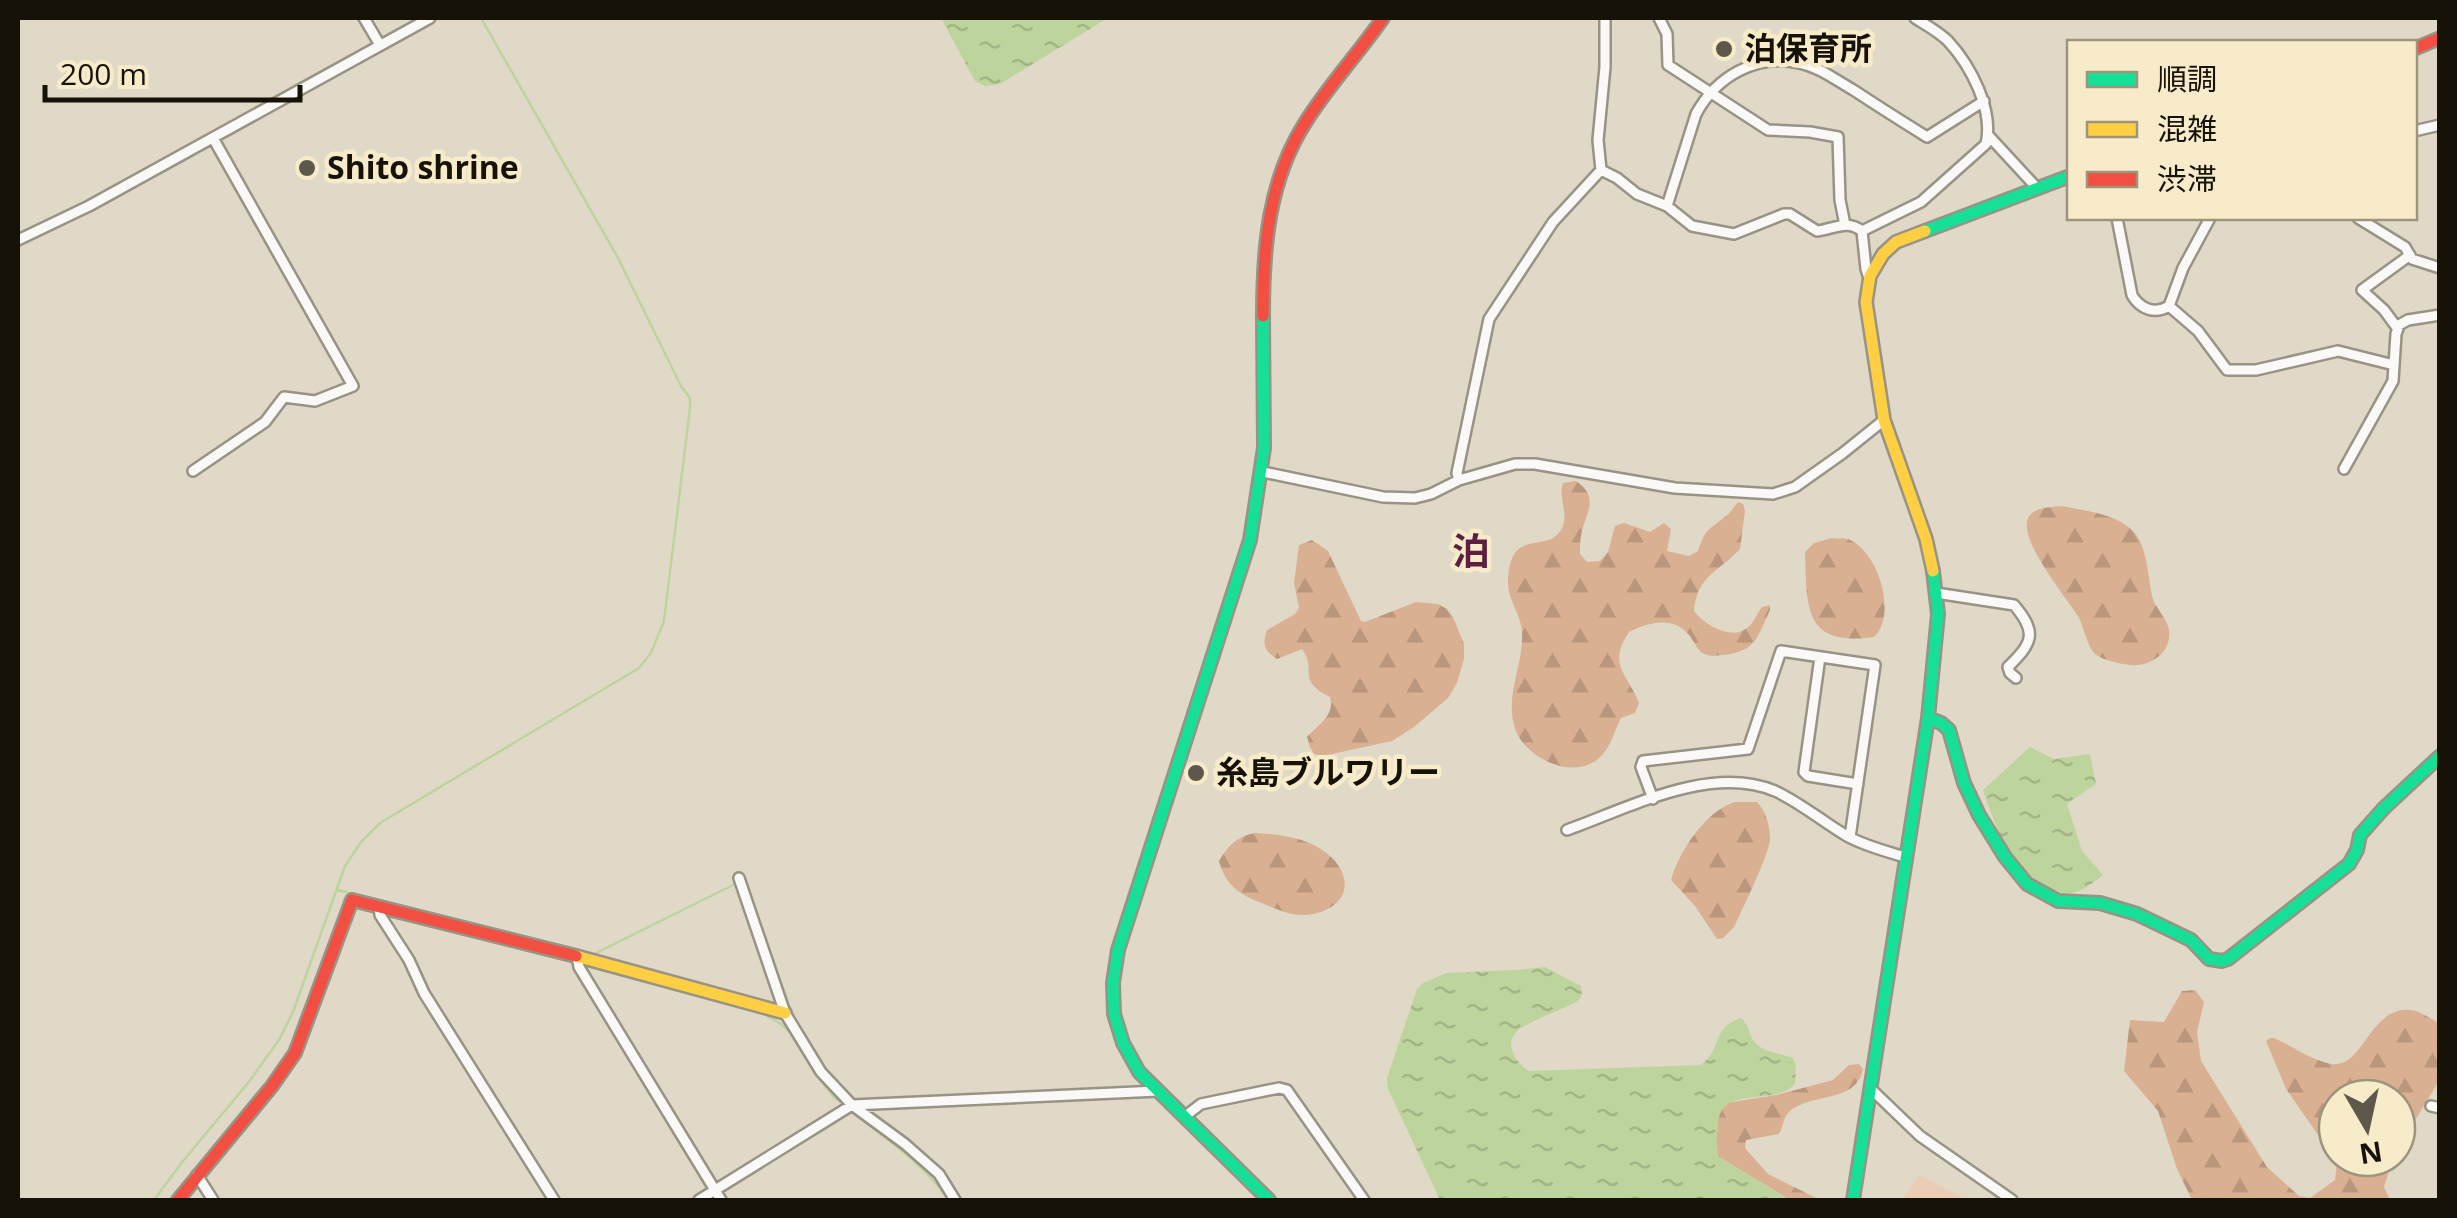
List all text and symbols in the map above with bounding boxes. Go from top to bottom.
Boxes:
place label: 泊保育所 [1744,26,1872,69]
marker: 泊保育所 [1713,38,1735,60]
scale bar [45,40,300,102]
legend [2067,40,2417,220]
text: 200 m [60,53,147,94]
text: 順調 [2157,58,2217,99]
text: 混雑 [2157,108,2217,149]
place label: Shito shrine [327,145,519,188]
marker: Shito shrine [296,157,318,179]
text: 渋滞 [2157,158,2217,199]
district label: 泊 [1452,524,1490,576]
place label: 糸島ブルワリー [1216,750,1440,793]
marker: 糸島ブルワリー [1185,762,1207,784]
north arrow [2317,1078,2417,1178]
text: N [2357,1133,2385,1174]

